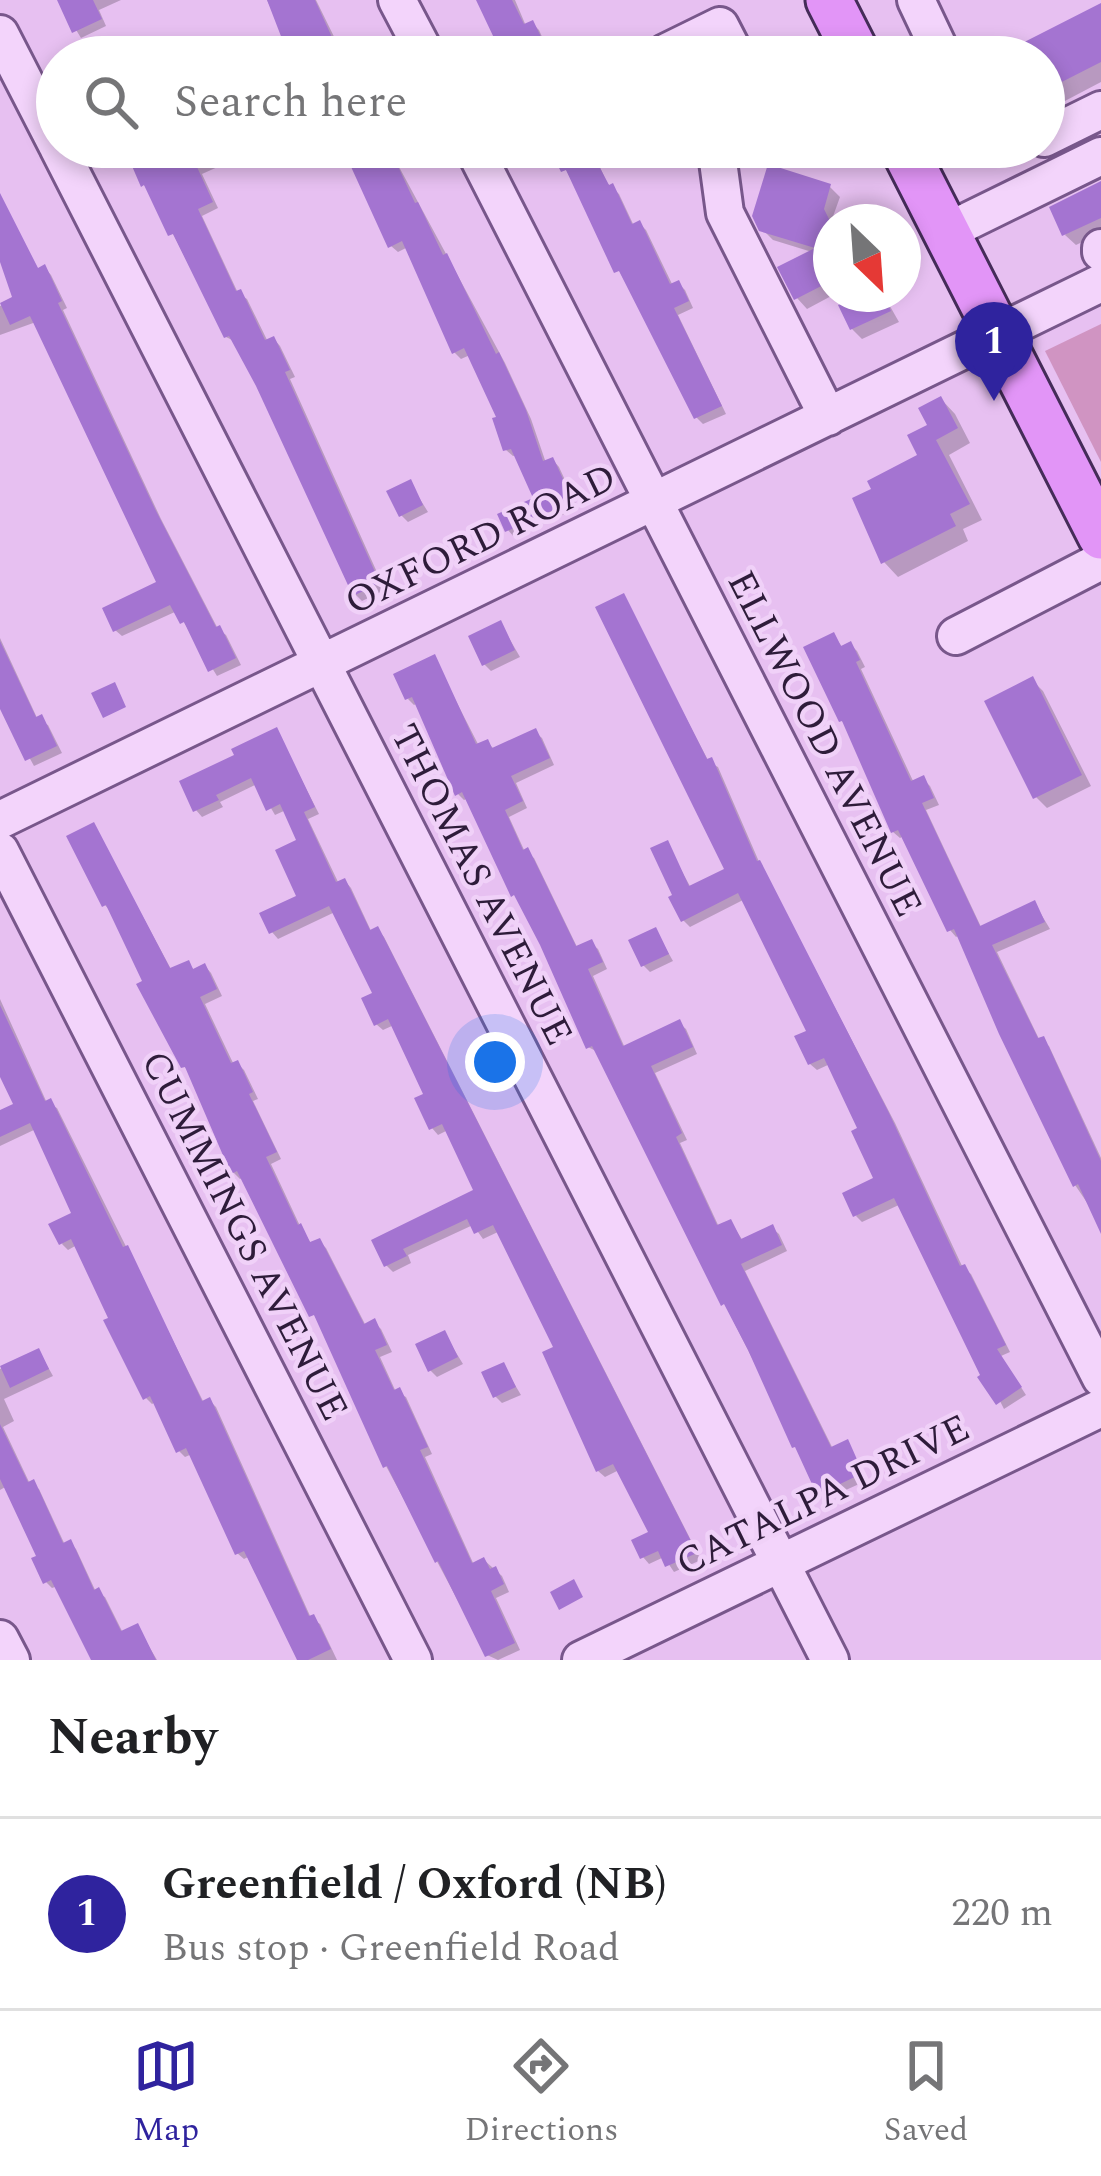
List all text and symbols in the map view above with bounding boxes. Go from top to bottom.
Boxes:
search box [36,36,1065,168]
text: Search here [174,68,407,137]
icon: search [78,69,144,135]
north arrow [813,204,921,312]
pin: 1 [955,302,1033,401]
street label: OXFORD ROAD [335,449,627,631]
street label: ELLWOOD AVENUE [711,560,937,928]
street label: THOMAS AVENUE [374,714,588,1056]
your location [465,1032,525,1092]
street label: CUMMINGS AVENUE [125,1041,363,1431]
street label: CATALPA DRIVE [666,1399,980,1593]
text: Nearby [48,1699,217,1777]
text: Greenfield / Oxford (NB) [162,1850,666,1919]
text: 1 [76,1884,98,1943]
text: 220 m [951,1884,1053,1943]
text: Bus stop · Greenfield Road [162,1919,620,1978]
tab: Map [133,2033,199,2155]
tab: Directions [464,2033,618,2155]
tab: Saved [884,2033,968,2155]

